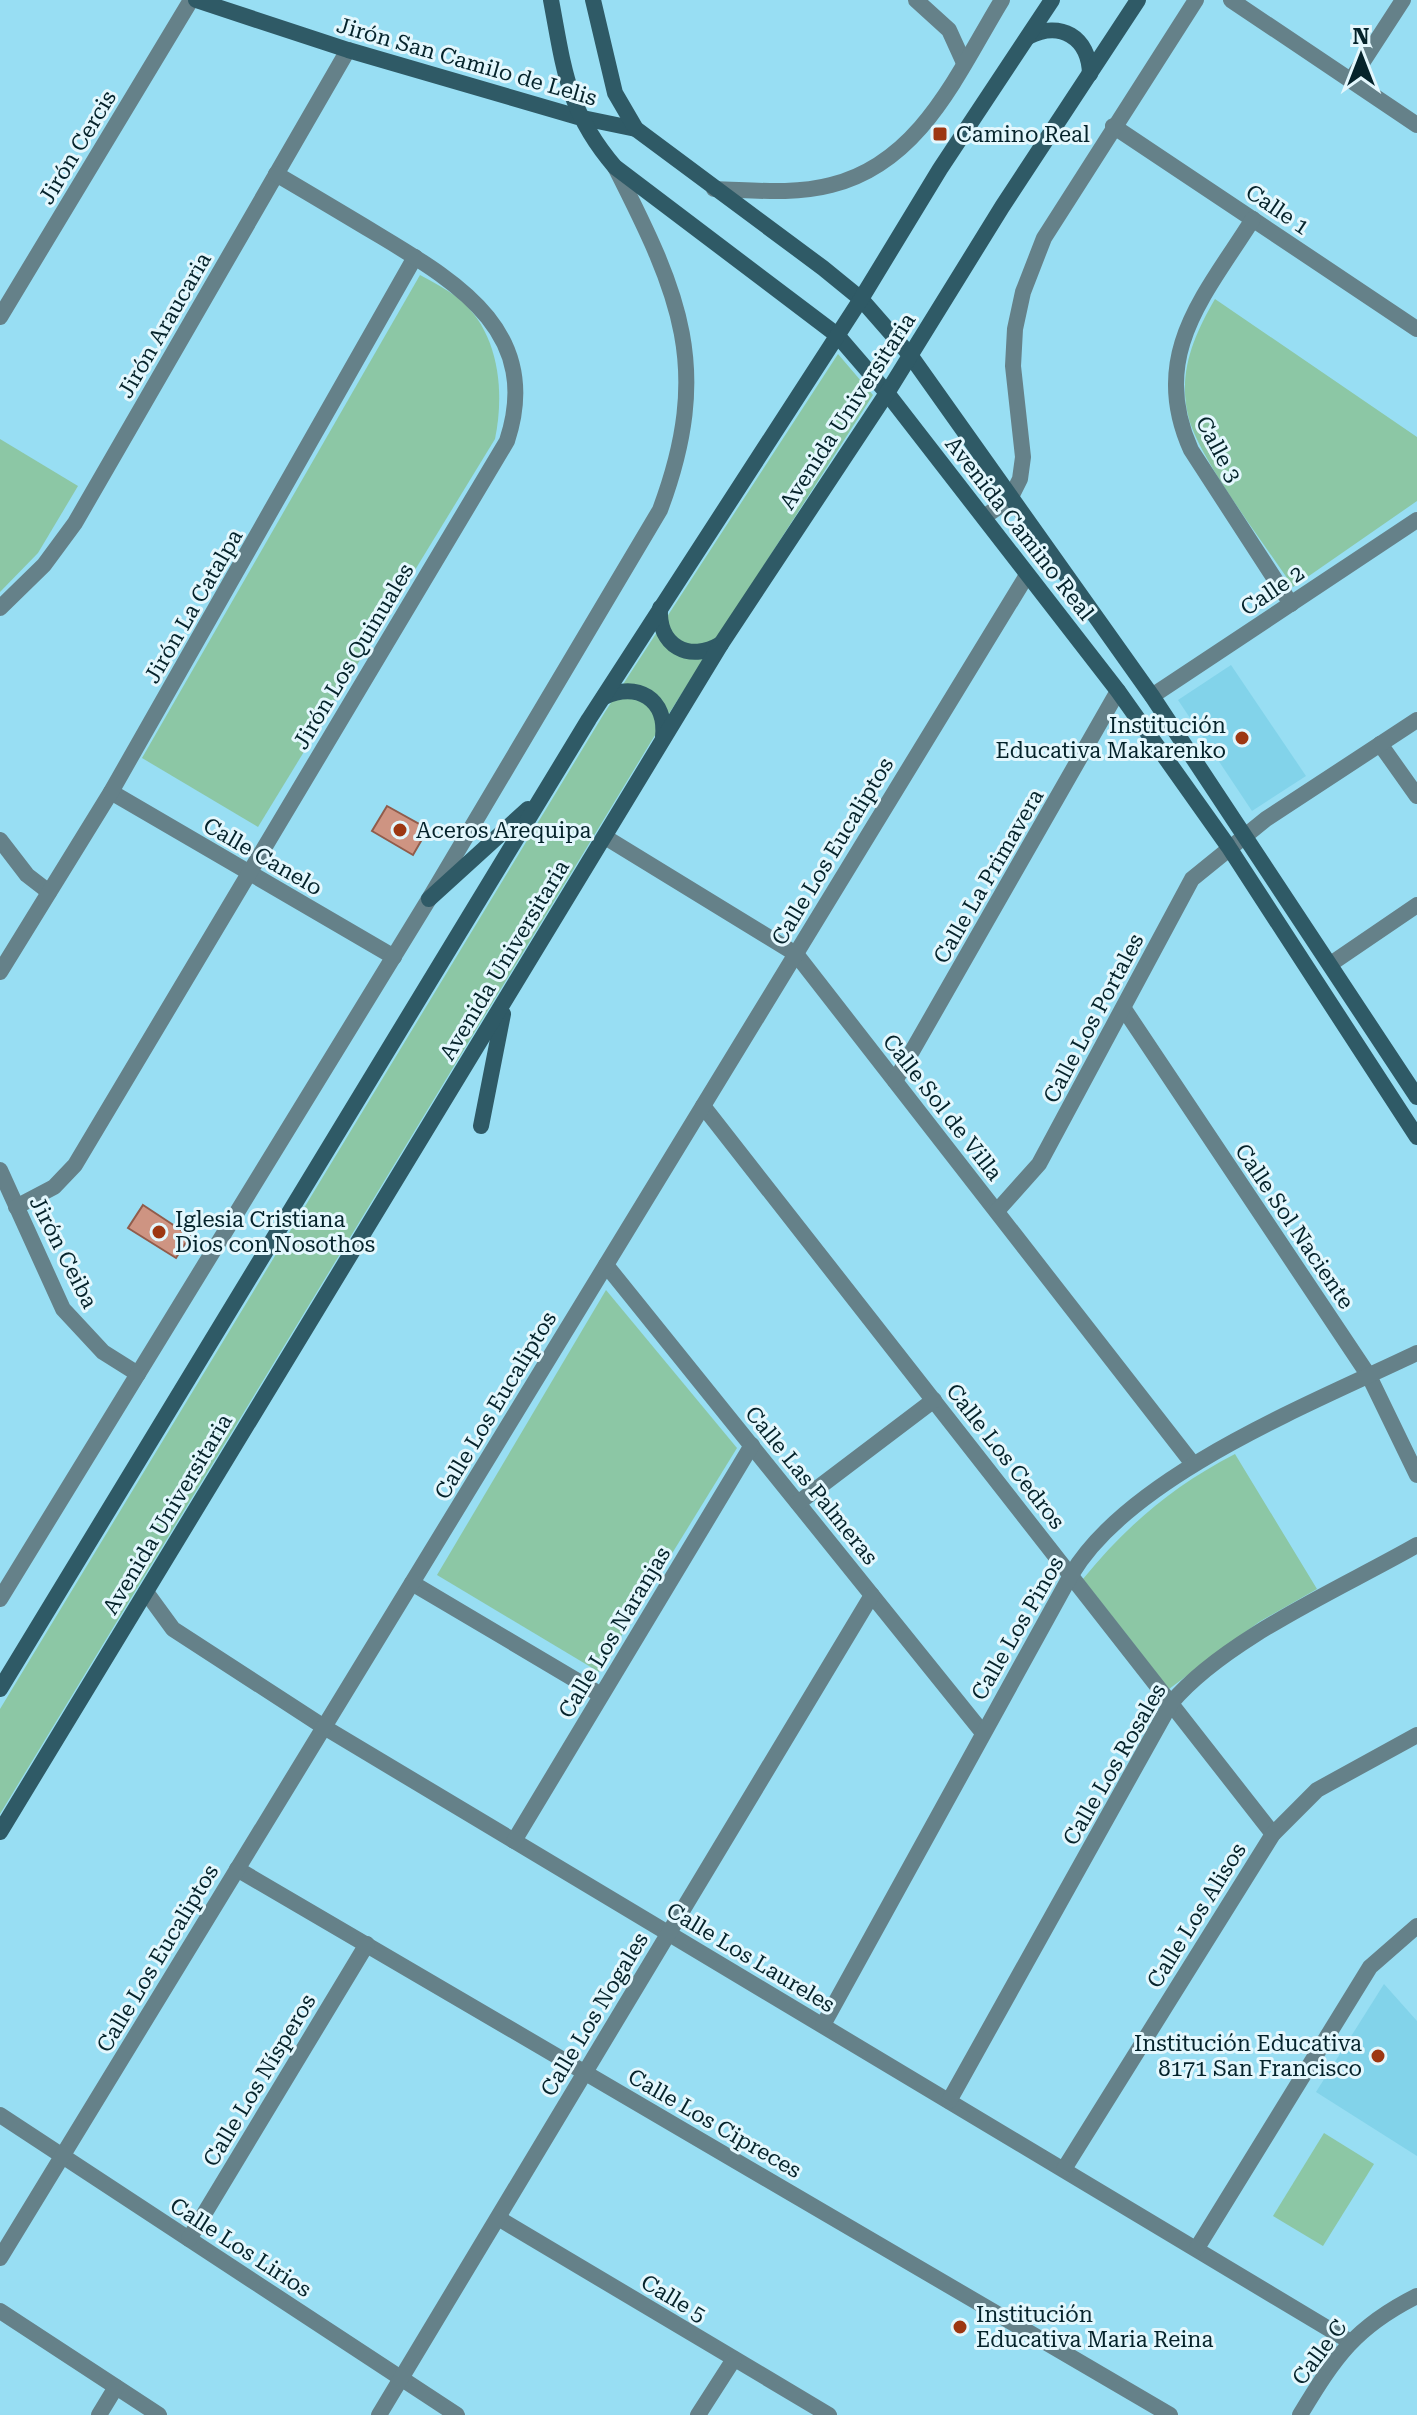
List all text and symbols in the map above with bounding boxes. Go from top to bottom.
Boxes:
street label: Jirón San Camilo de Lelis [334,12,600,111]
north arrow [1321,16,1401,96]
text: N [1353,24,1370,49]
street label: Jirón Cercis [34,86,121,209]
place label: Camino Real [956,122,1090,147]
marker: Camino Real [931,125,949,143]
street label: Calle 1 [1241,179,1314,240]
street label: Jirón Araucaria [113,248,216,402]
street label: Avenida Universitaria [775,308,920,514]
street label: Calle 3 [1191,412,1246,487]
street label: Avenida Camino Real [940,432,1099,625]
street label: Jirón La Catalpa [139,525,248,688]
street label: Jirón Los Quinuales [288,559,419,754]
street label: Calle 2 [1236,560,1309,621]
place label: Institución Educativa Makarenko [996,713,1226,763]
marker: Institución Educativa Makarenko [1233,729,1251,747]
street label: Calle Los Eucaliptos [767,753,898,950]
street label: Calle La Primavera [928,785,1049,968]
street label: Calle Canelo [199,812,327,901]
place label: Aceros Arequipa [416,818,591,843]
marker: Aceros Arequipa [391,821,409,839]
street label: Avenida Universitaria [435,856,574,1065]
street label: Calle Los Portales [1038,929,1149,1107]
street label: Calle Sol de Villa [878,1029,1007,1185]
street label: Calle Sol Naciente [1230,1139,1359,1313]
street label: Jirón Ceiba [25,1192,103,1312]
place label: Iglesia Cristiana Dios con Nosothos [175,1207,375,1257]
marker: Iglesia Cristiana Dios con Nosothos [150,1223,168,1241]
street label: Calle Los Eucaliptos [430,1307,561,1504]
street label: Calle Los Cedros [941,1379,1070,1534]
street label: Calle Las Palmeras [740,1401,883,1569]
street label: Avenida Universitaria [98,1410,237,1619]
street label: Calle Los Naranjas [553,1542,675,1722]
street label: Calle Los Pinos [966,1552,1069,1704]
street label: Calle Los Rosales [1058,1679,1171,1849]
street label: Calle Los Alisos [1142,1838,1251,1992]
street label: Calle Los Eucaliptos [92,1860,223,2057]
street label: Calle Los Laureles [662,1897,839,2017]
street label: Calle Los Nogales [536,1928,653,2101]
street label: Calle Los Nísperos [198,1990,321,2171]
place label: Institución Educativa 8171 San Francisco [1134,2031,1362,2081]
marker: Institución Educativa 8171 San Francisco [1369,2047,1387,2065]
street label: Calle Los Cipreces [624,2064,806,2183]
street label: Calle Los Lirios [166,2193,316,2302]
street label: Calle 5 [637,2269,711,2327]
place label: Institución Educativa Maria Reina [976,2302,1214,2352]
street label: Calle C [1287,2315,1352,2390]
marker: Institución Educativa Maria Reina [951,2318,969,2336]

